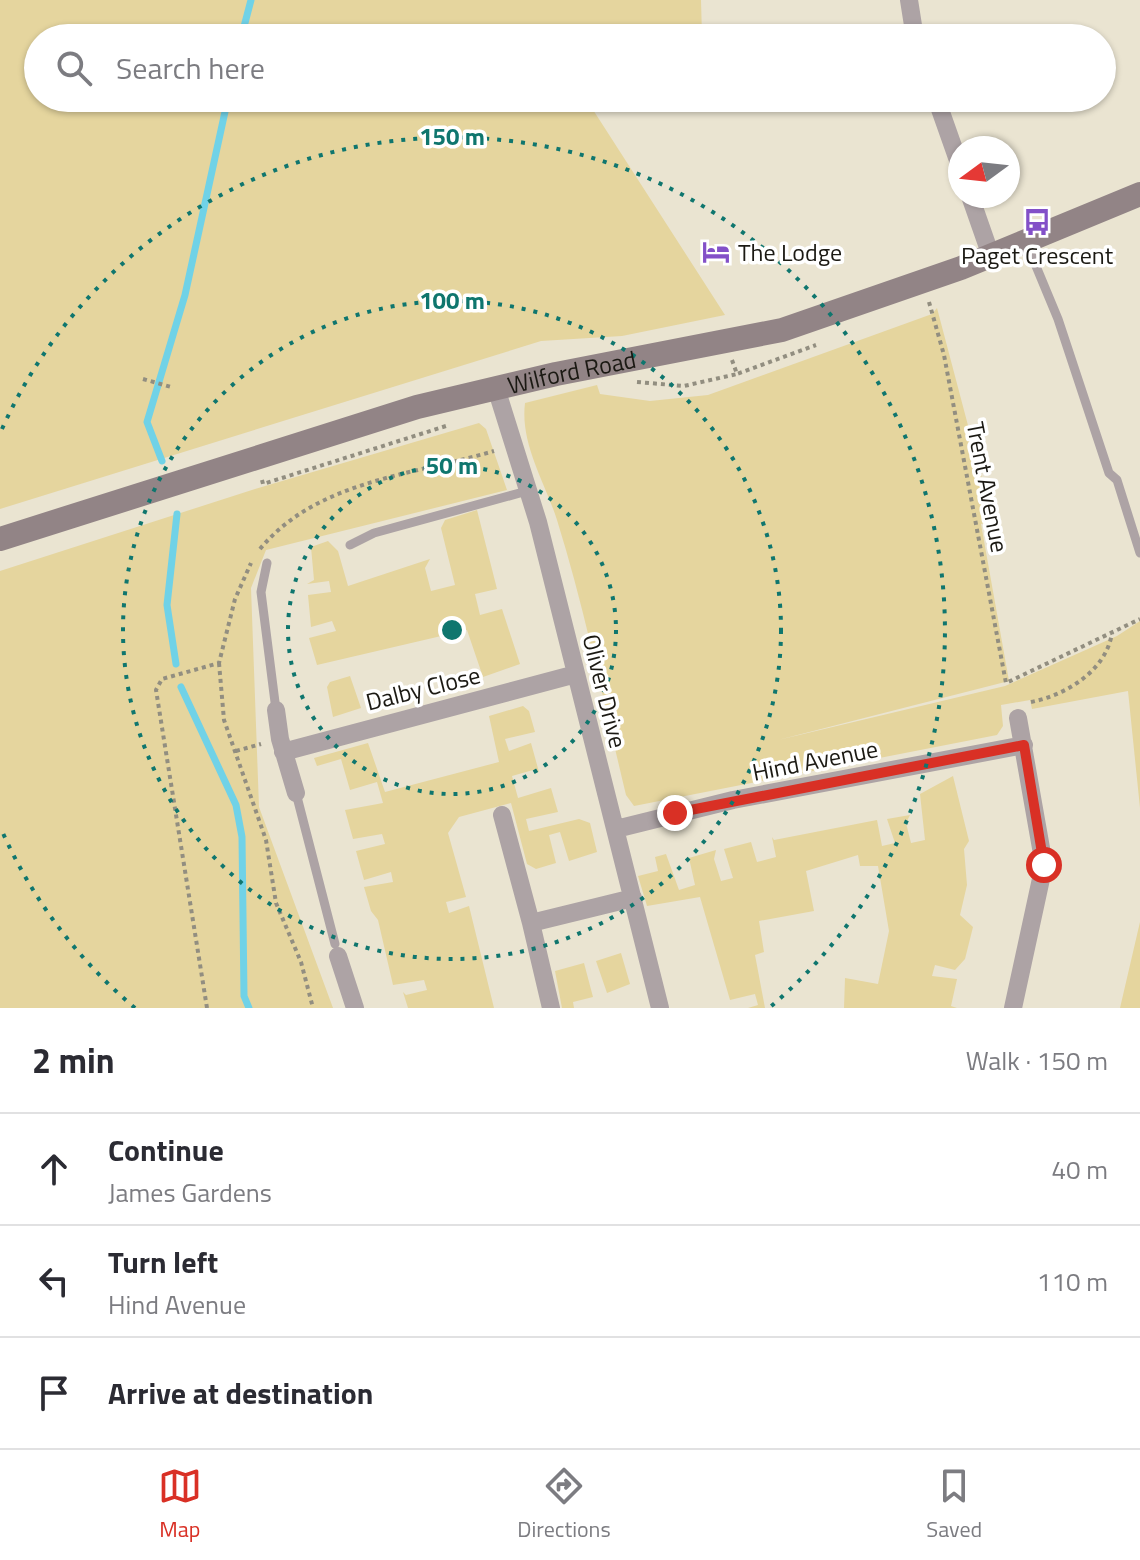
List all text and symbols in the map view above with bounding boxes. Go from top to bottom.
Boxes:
search box [24,24,1116,112]
text: Search here [116,45,265,91]
icon: search [52,46,96,90]
text: 150 m [419,118,485,154]
north arrow [948,136,1020,208]
bus stop icon: Paget Crescent [1022,207,1052,237]
place label: The Lodge [738,234,842,270]
hotel icon: The Lodge [701,237,731,267]
place label: Paget Crescent [961,237,1114,273]
text: 100 m [419,282,485,318]
street label: Wilford Road [504,341,639,403]
street label: Trent Avenue [958,419,1018,555]
text: 50 m [426,447,478,483]
centre of rings [438,616,466,644]
street label: Oliver Drive [573,630,637,752]
street label: Dalby Close [362,656,484,720]
street label: Hind Avenue [749,730,881,790]
route end [657,795,693,831]
route start [1026,847,1062,883]
text: 2 min [32,1034,115,1086]
text: Walk · 150 m [966,1041,1108,1080]
text: Continue [108,1127,224,1173]
icon: ahead [32,1147,76,1191]
text: 40 m [1051,1150,1108,1189]
text: James Gardens [108,1173,272,1212]
text: Turn left [108,1239,218,1285]
icon: left [32,1259,76,1303]
text: 110 m [1037,1262,1108,1301]
text: Hind Avenue [108,1285,246,1324]
text: Arrive at destination [108,1370,373,1416]
icon: arrive [32,1371,76,1415]
tab: Map [158,1464,202,1546]
tab: Directions [517,1464,611,1546]
tab: Saved [926,1464,982,1546]

